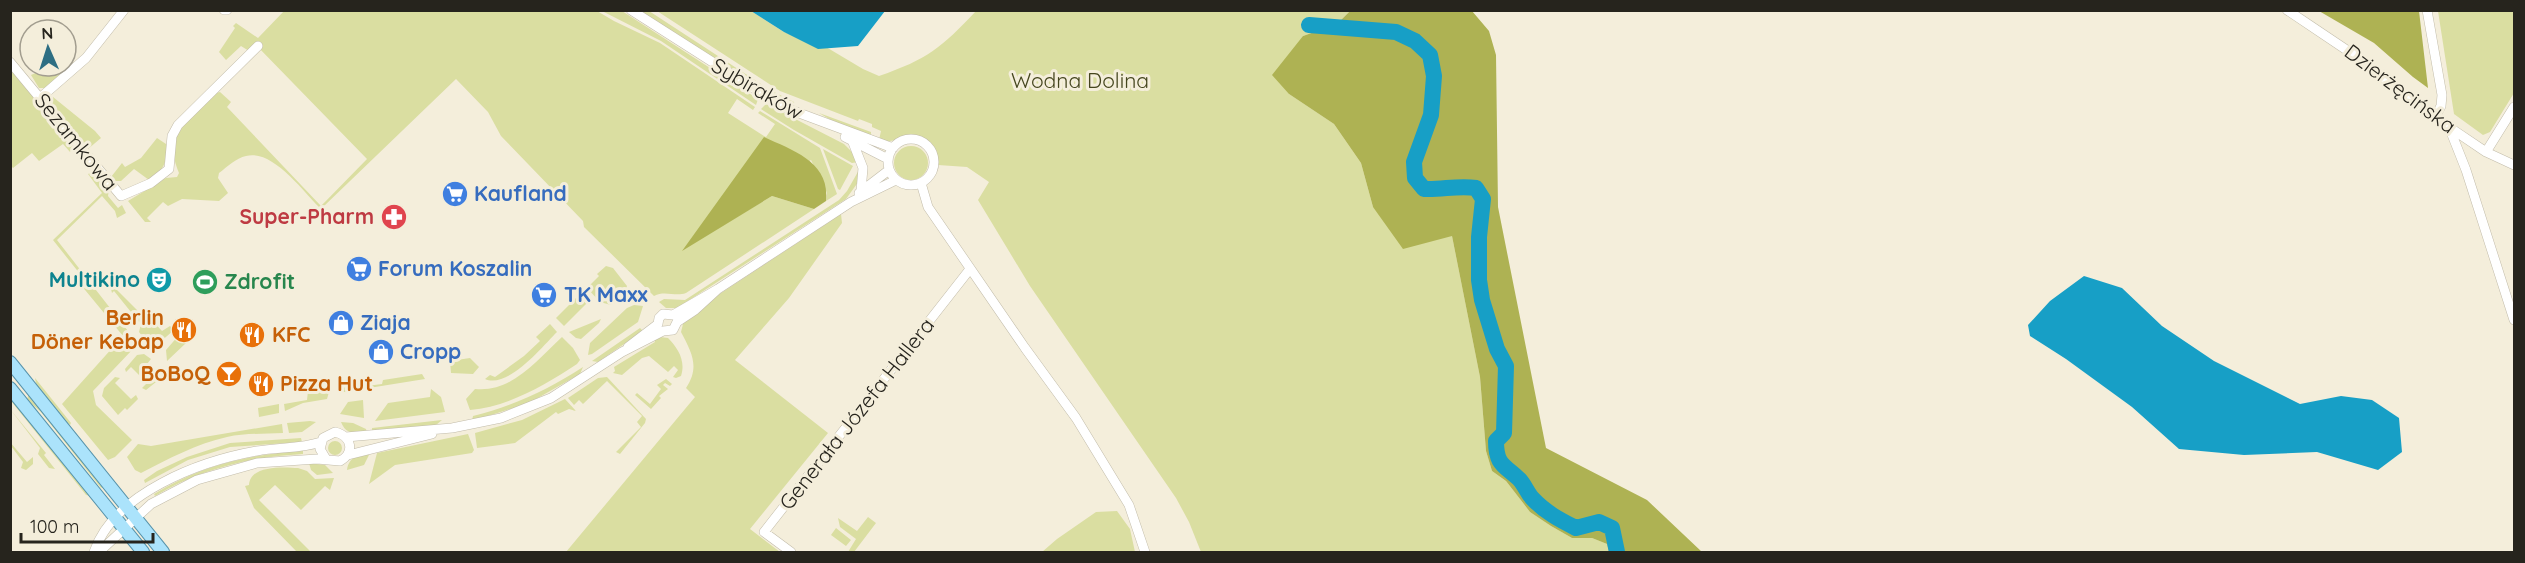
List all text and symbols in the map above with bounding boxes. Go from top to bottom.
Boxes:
north arrow [18,18,78,78]
text: N [41,23,54,43]
street label: Dzierżęcińska [2340,38,2461,139]
street label: Sybiraków [707,52,808,125]
park label: Wodna Dolina [1011,67,1149,93]
street label: Sezamkowa [30,87,124,195]
supermarket icon: Kaufland [440,179,470,209]
place label: Kaufland [474,180,567,206]
pharmacy icon: Super-Pharm [379,202,409,232]
place label: Super-Pharm [239,203,374,229]
supermarket icon: Forum Koszalin [344,254,374,284]
place label: Forum Koszalin [378,255,532,281]
theatre icon: Multikino [144,265,174,295]
place label: Multikino [49,266,140,292]
sports icon: Zdrofit [190,267,220,297]
place label: Zdrofit [224,268,295,294]
supermarket icon: TK Maxx [529,280,559,310]
place label: TK Maxx [564,281,648,307]
place label: Berlin Döner Kebap [31,304,164,354]
shop icon: Ziaja [326,308,356,338]
place label: Ziaja [360,309,411,335]
street label: Generała Józefa Hallera [773,312,939,514]
restaurant icon: Berlin Döner Kebap [169,315,199,345]
restaurant icon: KFC [237,320,267,350]
place label: KFC [272,321,311,347]
shop icon: Cropp [366,337,396,367]
place label: Cropp [400,338,461,364]
bar icon: BoBoQ [214,359,244,389]
place label: BoBoQ [140,360,211,386]
restaurant icon: Pizza Hut [246,369,276,399]
place label: Pizza Hut [280,370,373,396]
scale bar [21,506,153,544]
text: 100 m [30,515,79,538]

